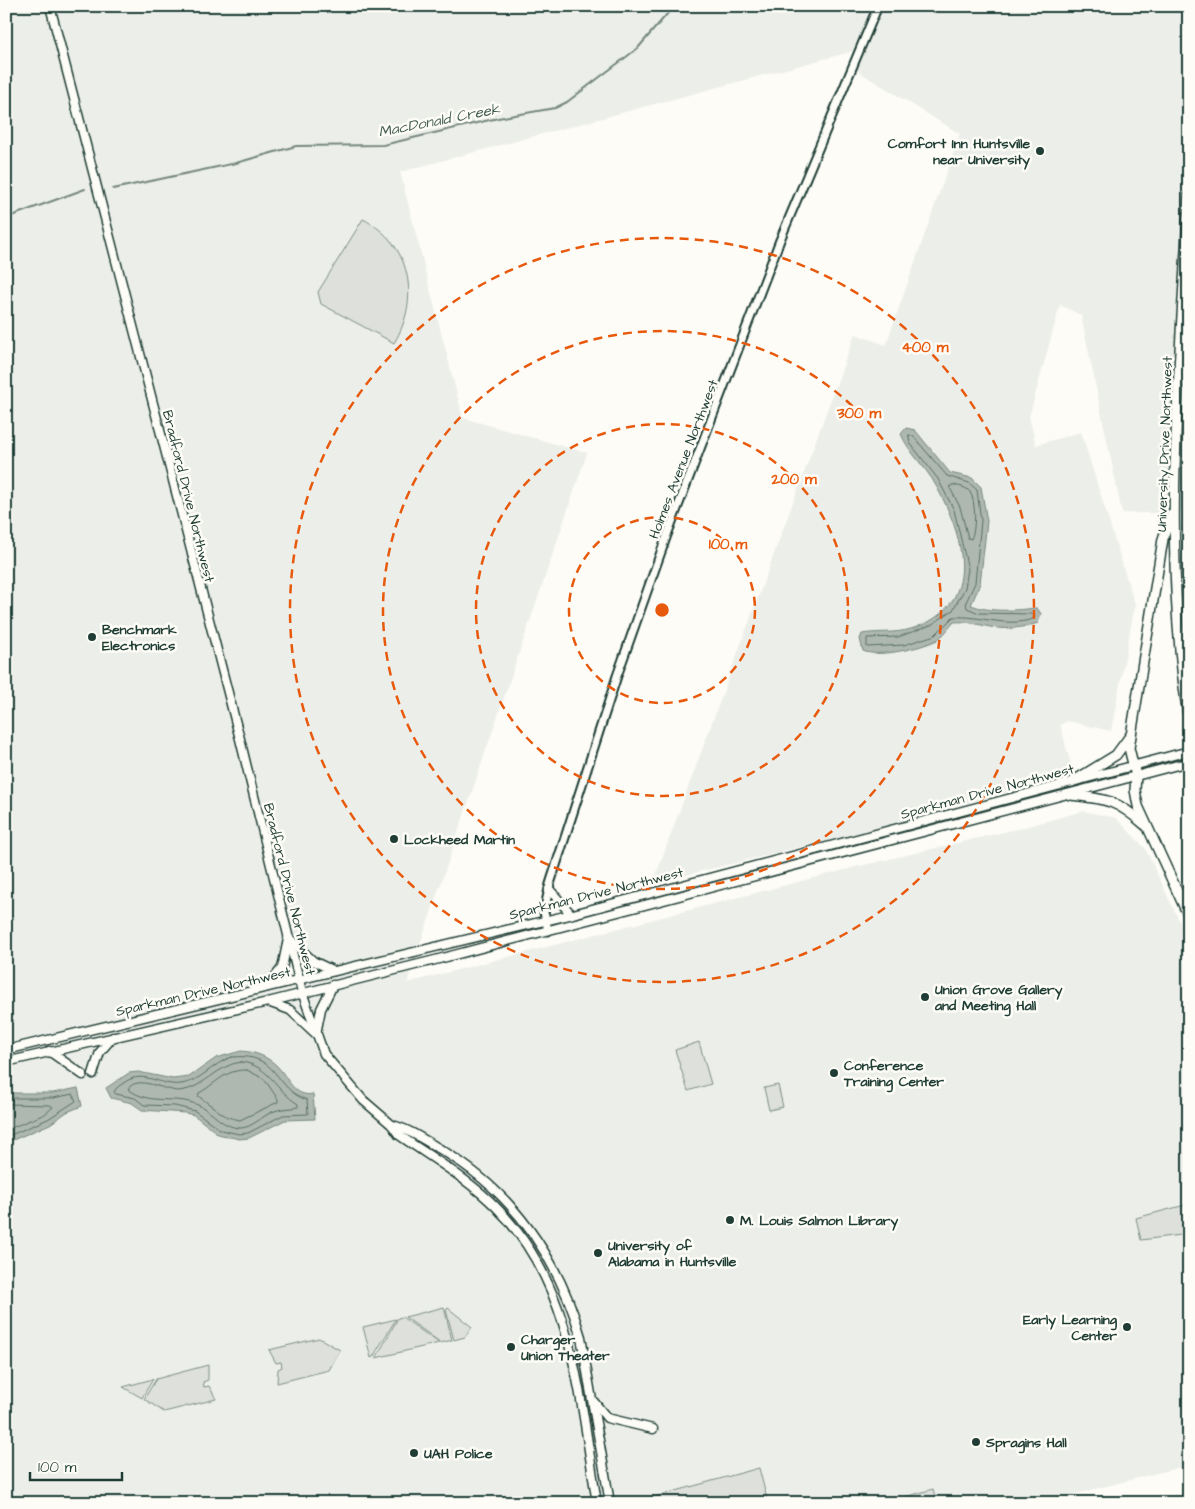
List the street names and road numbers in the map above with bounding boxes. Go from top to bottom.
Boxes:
street label: University Drive Northwest [1152,356,1178,532]
street label: Holmes Avenue Northwest [644,376,724,542]
street label: Bradford Drive Northwest [157,408,219,585]
street label: Sparkman Drive Northwest [898,759,1077,825]
street label: Bradford Drive Northwest [258,801,320,978]
street label: Sparkman Drive Northwest [507,863,686,925]
street label: Sparkman Drive Northwest [114,962,293,1022]

